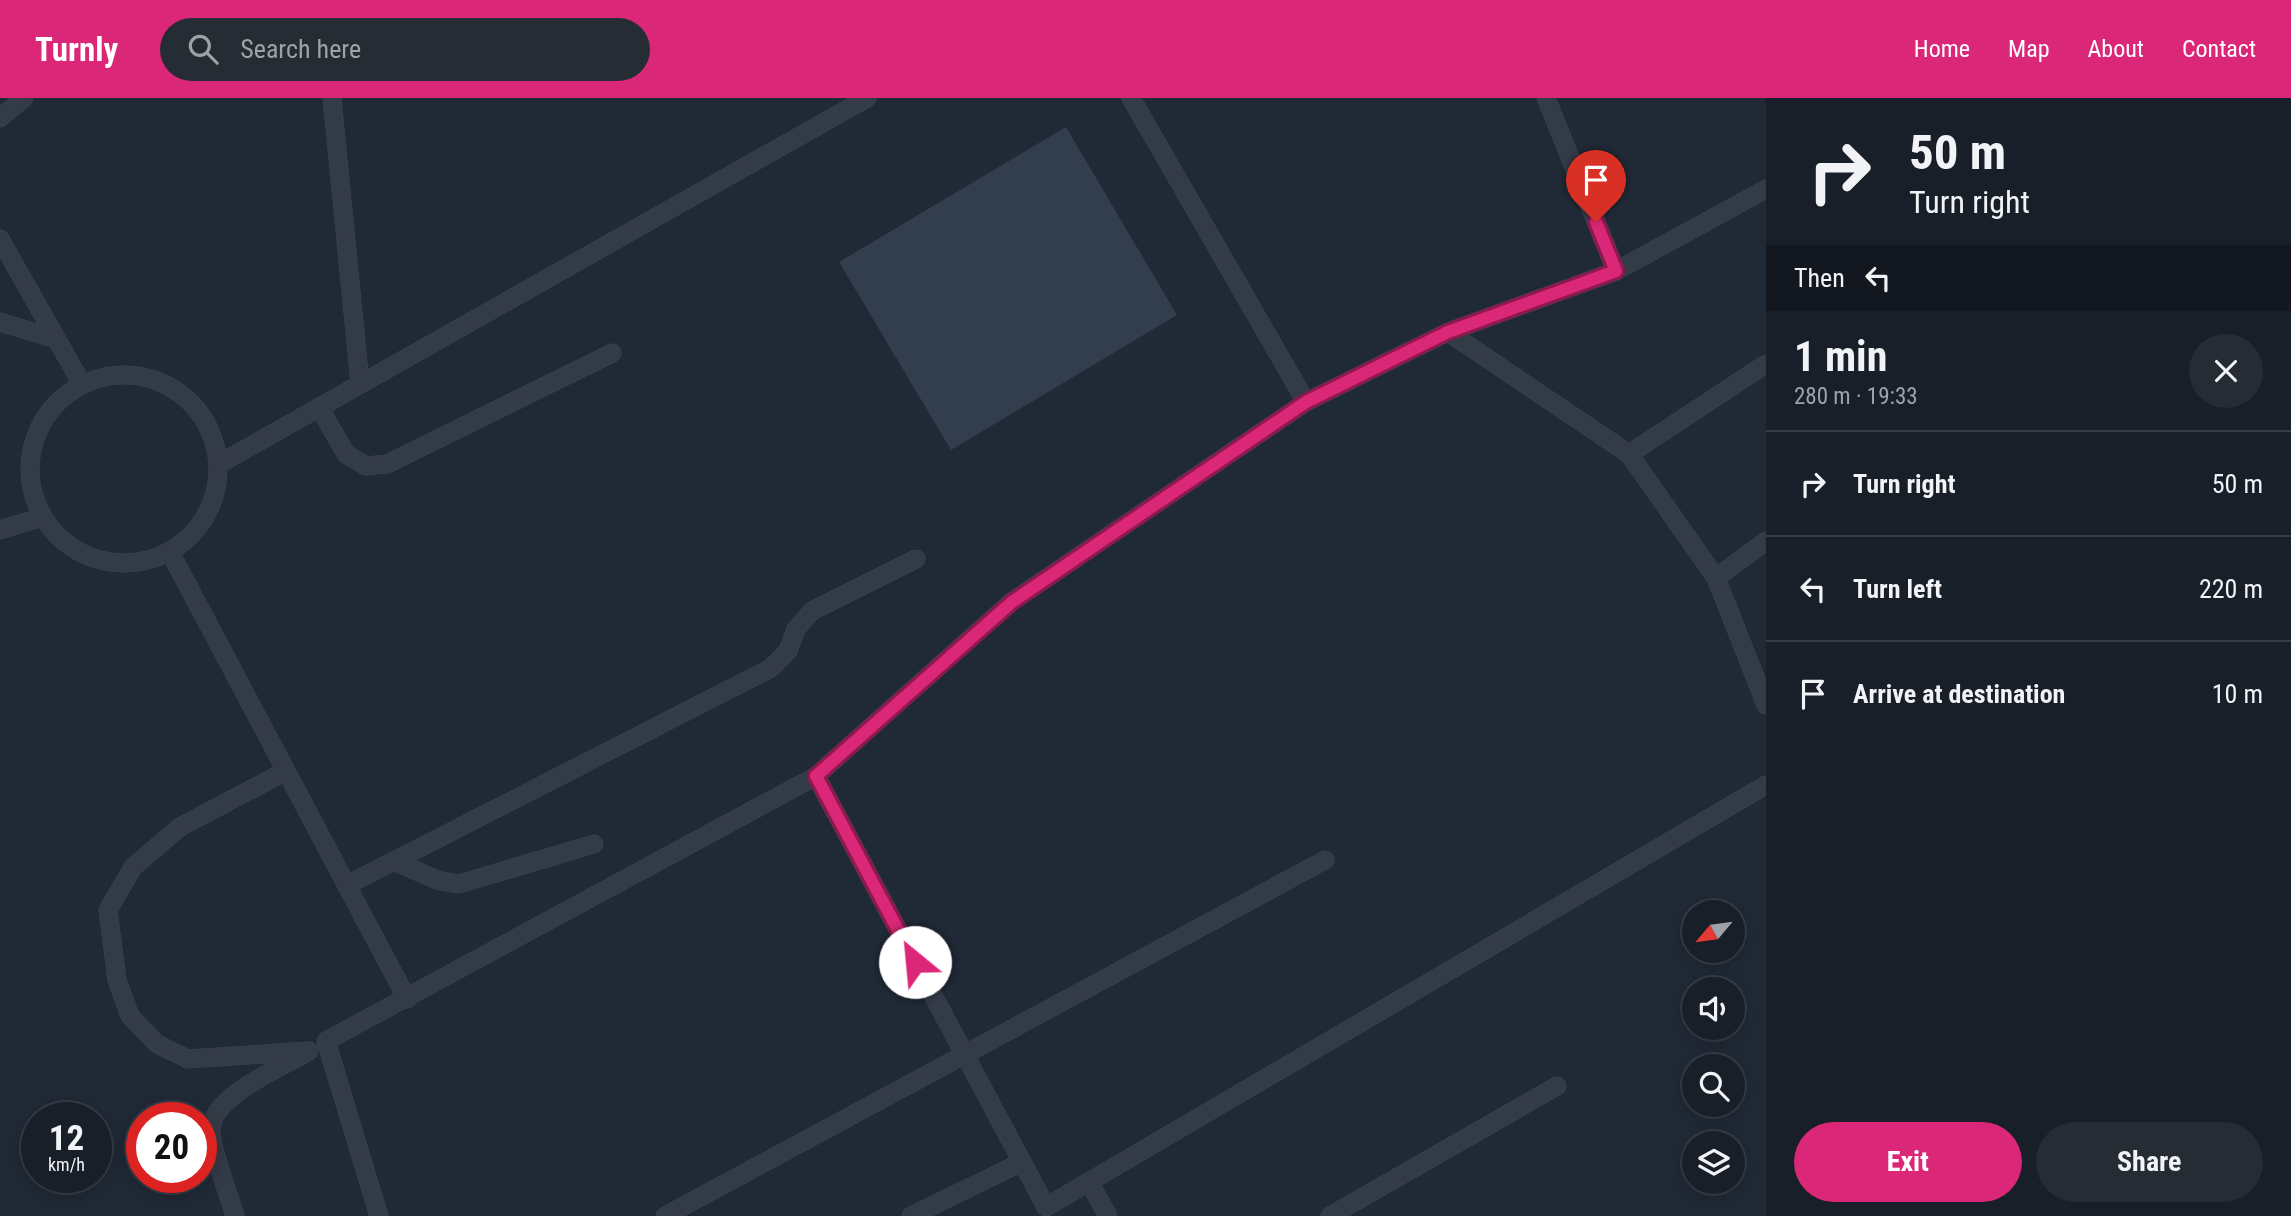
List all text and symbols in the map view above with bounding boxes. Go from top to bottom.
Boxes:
search box [160,18,650,81]
text: Turnly [35,30,118,69]
icon: search [184,30,222,68]
text: Search here [240,34,361,64]
text: Home [1914,35,1970,63]
text: Map [2008,35,2050,63]
text: About [2088,35,2144,63]
text: Contact [2182,35,2256,63]
text: 50 m [1909,124,2006,181]
icon: right [1794,126,1885,217]
pin [1566,150,1626,222]
icon: arrive [1577,161,1615,199]
text: Turn right [1909,183,2030,221]
icon: left [1859,259,1897,297]
text: Then [1794,263,1845,293]
text: 1 min [1794,332,1887,381]
button: close [2189,334,2263,408]
text: 280 m · 19:33 [1794,383,1918,410]
icon: right [1794,465,1832,503]
text: Turn right [1853,469,1955,499]
text: 50 m [2212,469,2263,499]
icon: left [1794,570,1832,608]
text: Turn left [1853,574,1942,604]
text: 220 m [2199,574,2263,604]
icon: arrive [1794,675,1832,713]
text: Arrive at destination [1853,679,2065,709]
text: 10 m [2212,679,2263,709]
north arrow [1682,900,1745,962]
map controls [1682,900,1745,1194]
position arrow [878,925,952,999]
button: sound [1682,977,1745,1040]
button: search [1682,1054,1745,1117]
speed limit sign: 20 [126,1102,217,1193]
text: 12 [49,1118,84,1159]
button: Exit [1794,1122,2022,1202]
button: Share [2036,1122,2263,1202]
button: layers [1682,1131,1745,1194]
text: km/h [48,1154,85,1175]

